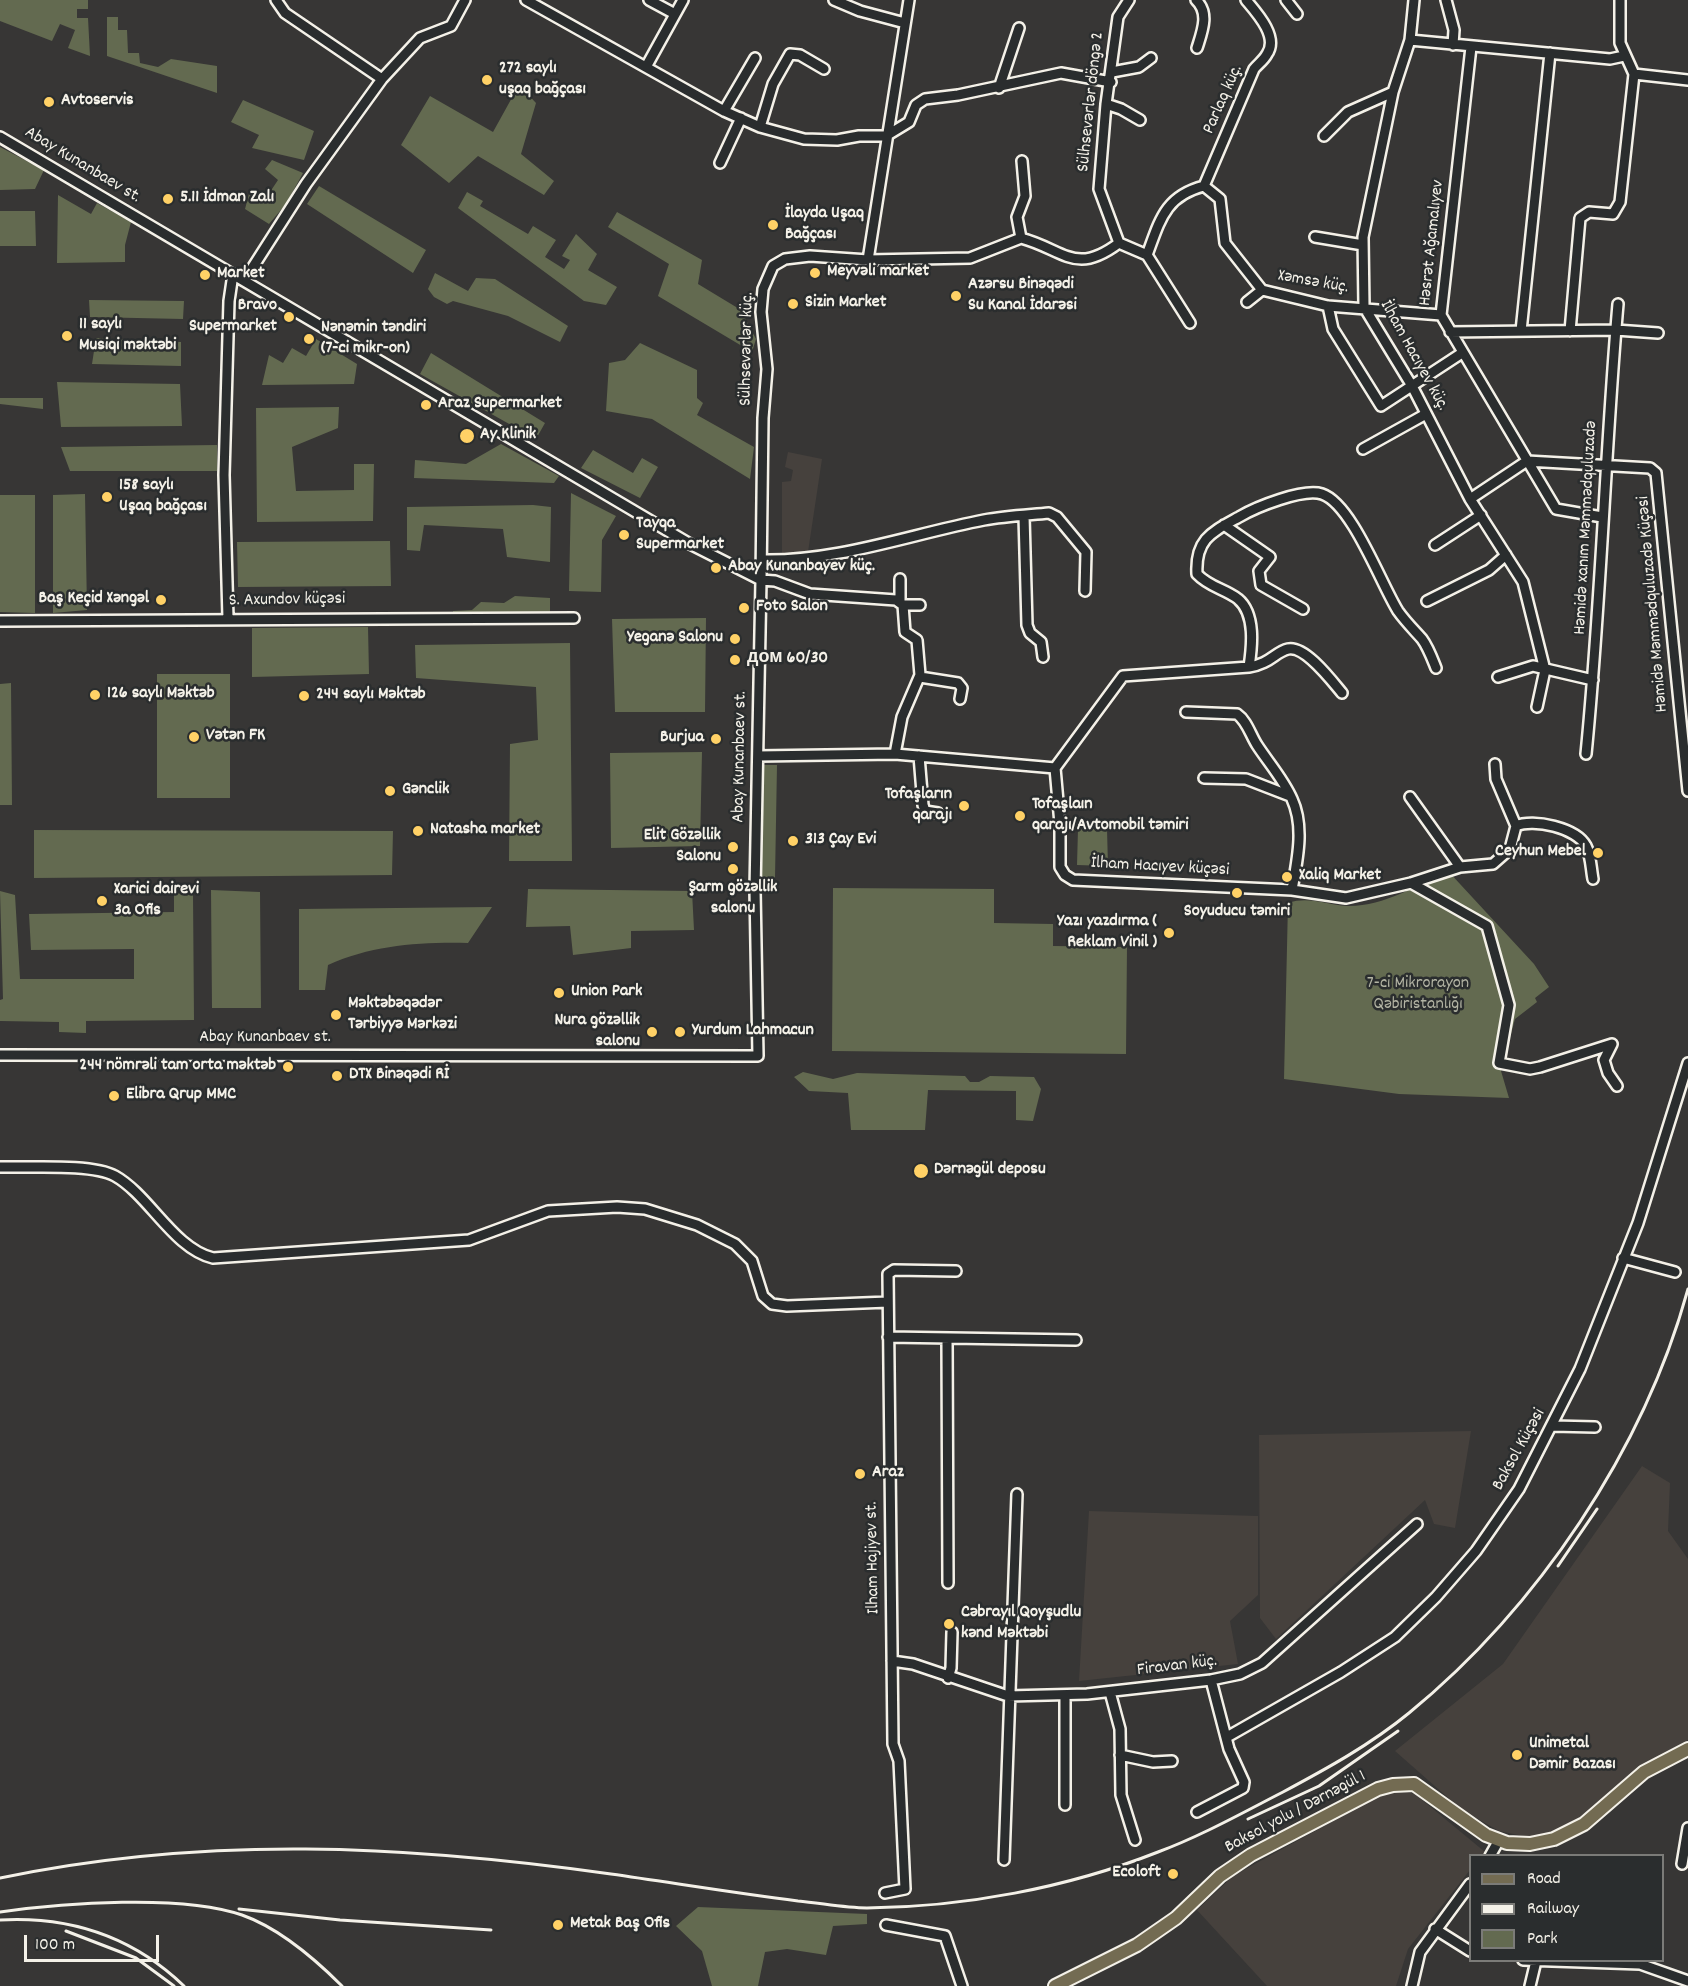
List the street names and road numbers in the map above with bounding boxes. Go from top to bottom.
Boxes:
street label: Sülhsevərlər döngə 2 [1074,31,1110,173]
street label: Parlaq küç. [1199,62,1249,138]
street label: Abay Kunanbaev st. [20,123,144,209]
street label: Həsrət Ağamalıyev [1416,179,1450,307]
street label: Xəmsə küç. [1276,266,1350,300]
street label: Sülhsevərlər küç. [736,292,760,406]
street label: İlham Hacıyev küç. [1374,297,1452,415]
street label: Həmidə xanım Məmmədquluzadə [1571,420,1603,636]
street label: Həmidə Məmmədquluzadə Küçəsi [1634,495,1674,713]
street label: S. Axundov küçəsi [229,589,345,613]
street label: Abay Kunanbaev st. [729,691,753,823]
street label: İlham Hacıyev küçəsi [1090,854,1230,882]
street label: Abay Kunanbaev st. [199,1028,331,1050]
street label: Baksol Küçəsi [1489,1405,1551,1495]
street label: Ilham Hajiyev st. [862,1501,886,1615]
street label: Firavan küç. [1136,1651,1218,1683]
street label: Baksol yolu / Dərnəgül 1 [1222,1767,1370,1859]

